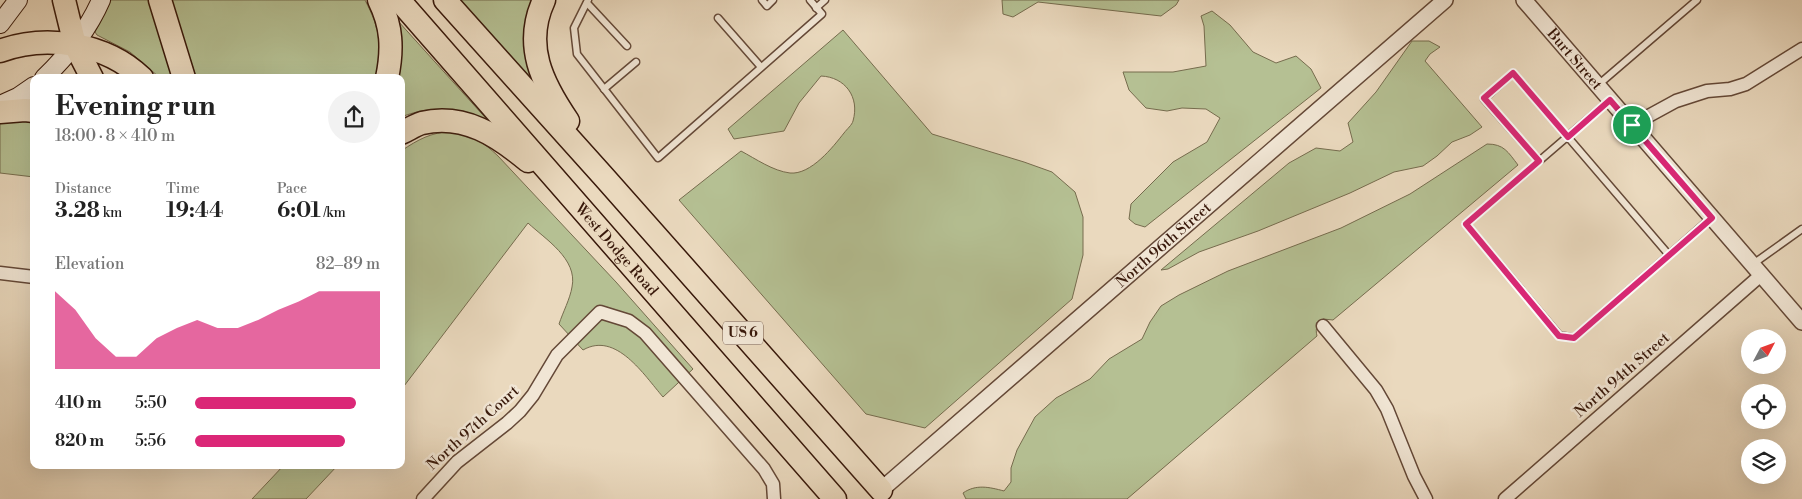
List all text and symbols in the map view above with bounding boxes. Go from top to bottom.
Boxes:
street label: Burt Street [1543,24,1607,94]
text: Evening run [55,89,216,124]
button: share [328,91,380,143]
pin [1611,104,1653,146]
icon: arrive [1618,111,1646,139]
text: 18:00 · 8 × 410 m [55,126,175,146]
text: Distance [55,180,112,198]
text: Time [166,180,200,198]
text: Pace [277,180,307,198]
text: 3.28 [55,198,100,224]
text: 19:44 [166,198,223,224]
text: 6:01 [277,198,321,224]
street label: West Dodge Road [570,198,663,300]
street label: North 96th Street [1112,198,1216,291]
text: km [100,204,122,222]
text: /km [321,204,346,222]
text: Elevation [55,254,124,274]
text: 82–89 m [316,254,380,274]
road number: US 6 [723,322,763,344]
street label: North 94th Street [1570,328,1674,422]
north arrow [1741,329,1786,374]
map controls [1741,329,1786,484]
street label: North 97th Court [423,381,524,474]
button: locate [1741,384,1786,429]
text: 410 m [55,393,101,413]
text: 5:50 [135,393,167,413]
text: 820 m [55,431,104,451]
text: 5:56 [135,431,166,451]
button: layers [1741,439,1786,484]

